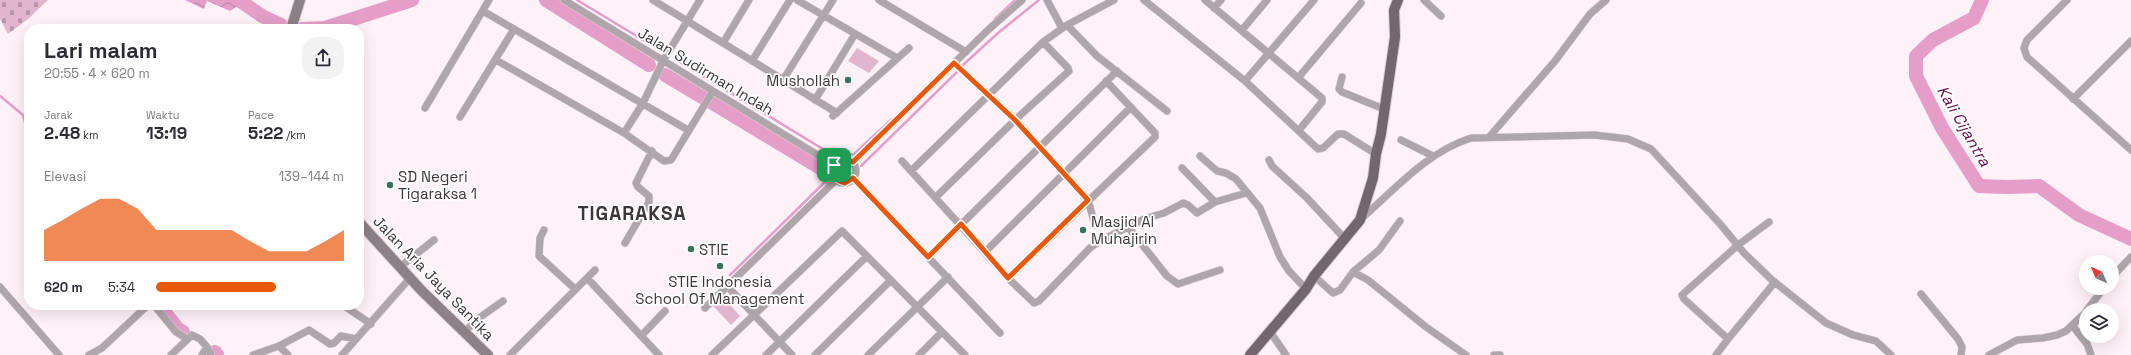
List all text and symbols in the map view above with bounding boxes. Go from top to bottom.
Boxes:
street label: Jalan Sudirman Indah [635,23,777,119]
text: Lari malam [44,36,158,64]
button: share [302,37,344,79]
text: 20:55 · 4 × 620 m [44,65,150,82]
place label: Mushollah [766,71,840,90]
marker: Mushollah [843,75,853,85]
water label: Kali Cijantra [1932,82,1996,171]
text: Jarak [44,108,73,122]
text: Waktu [146,108,180,122]
text: Pace [248,108,274,122]
text: 2.48 [44,122,80,144]
text: 13:19 [146,122,187,144]
text: 5:22 [248,122,283,144]
text: km [80,128,98,142]
text: /km [283,128,306,142]
pin [817,148,851,182]
icon: arrive [823,154,845,176]
place label: SD Negeri Tigaraksa 1 [398,167,477,203]
text: Elevasi [44,168,86,185]
text: 139–144 m [279,168,344,185]
marker: SD Negeri Tigaraksa 1 [385,180,395,190]
district label: TIGARAKSA [577,201,687,226]
street label: Jalan Aria Jaya Santika [369,212,499,345]
place label: Masjid Al Muhajirin [1091,212,1157,248]
marker: Masjid Al Muhajirin [1078,225,1088,235]
place label: STIE [699,240,729,259]
marker: STIE [686,244,696,254]
north arrow [2079,255,2119,295]
map controls [2079,255,2119,343]
marker: STIE Indonesia School Of Management [715,261,725,271]
place label: STIE Indonesia School Of Management [635,272,805,308]
text: 620 m [44,279,83,296]
text: 5:34 [108,279,135,296]
button: layers [2079,303,2119,343]

